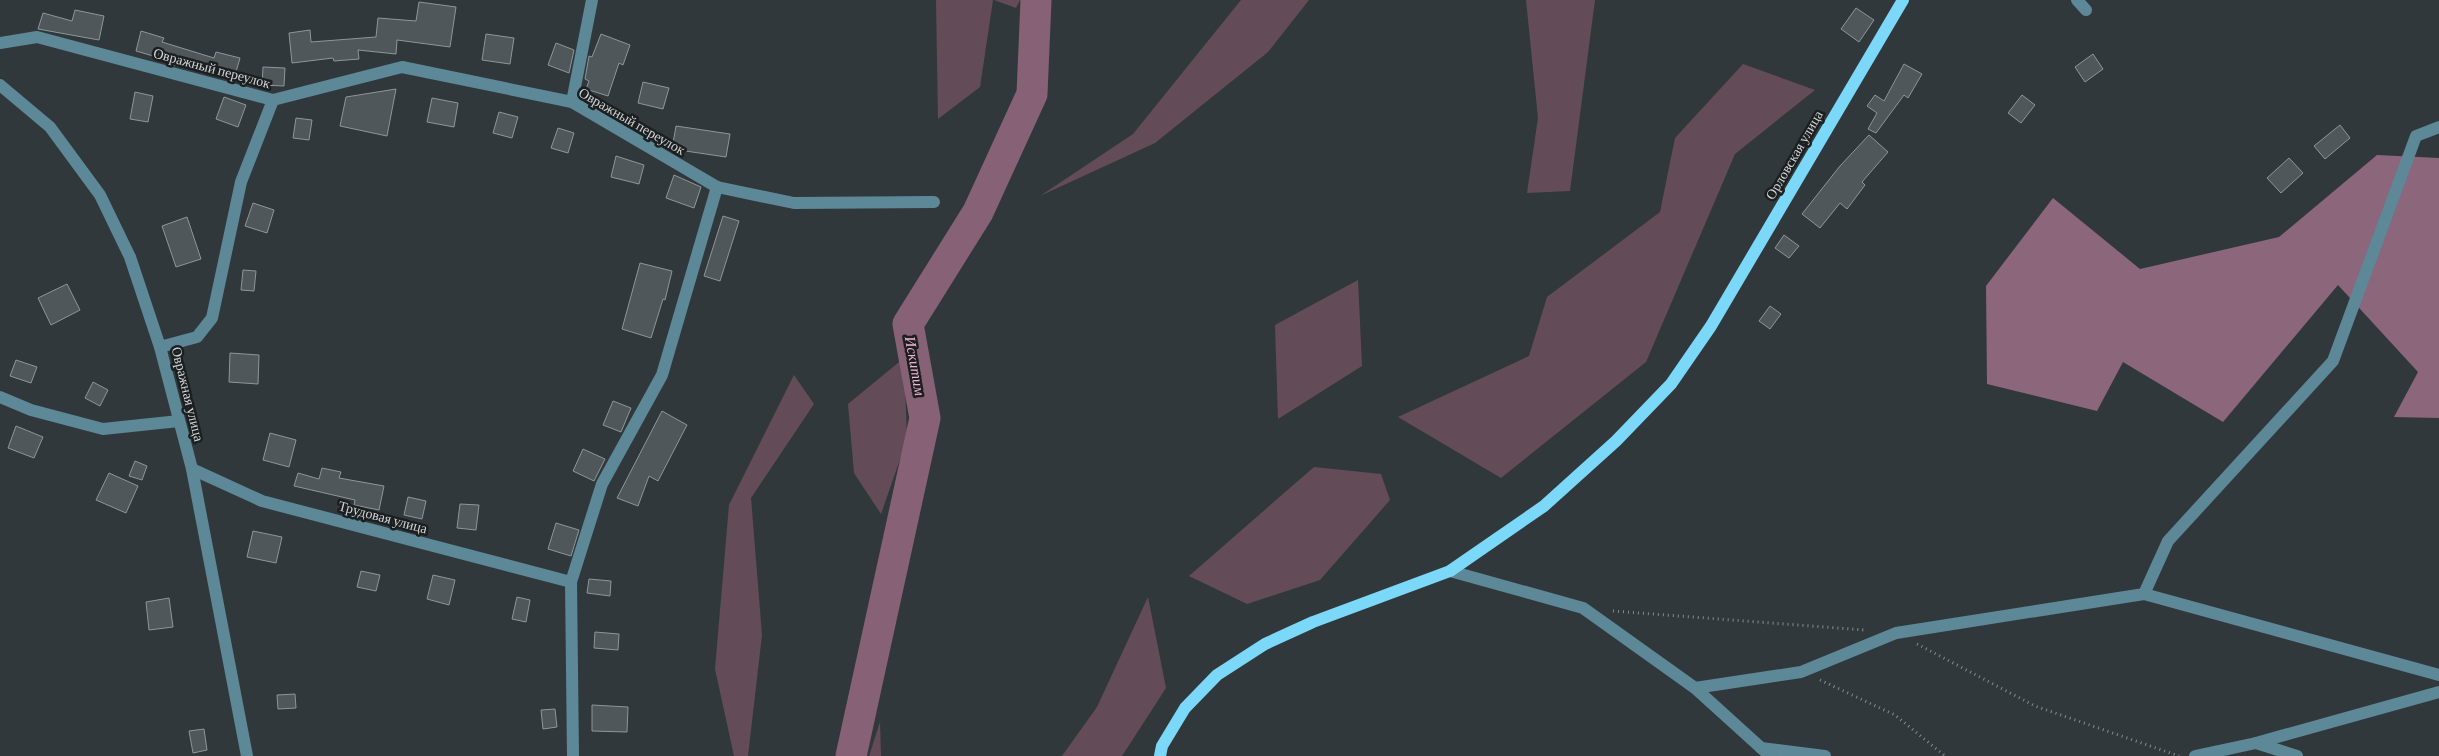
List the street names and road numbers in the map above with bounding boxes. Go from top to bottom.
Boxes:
street label: Овражный переулок [152,45,272,91]
street label: Овражный переулок [576,84,688,158]
street label: Орловская улица [1762,107,1826,202]
street label: Овражная улица [169,345,208,444]
street label: Трудовая улица [337,497,430,537]

